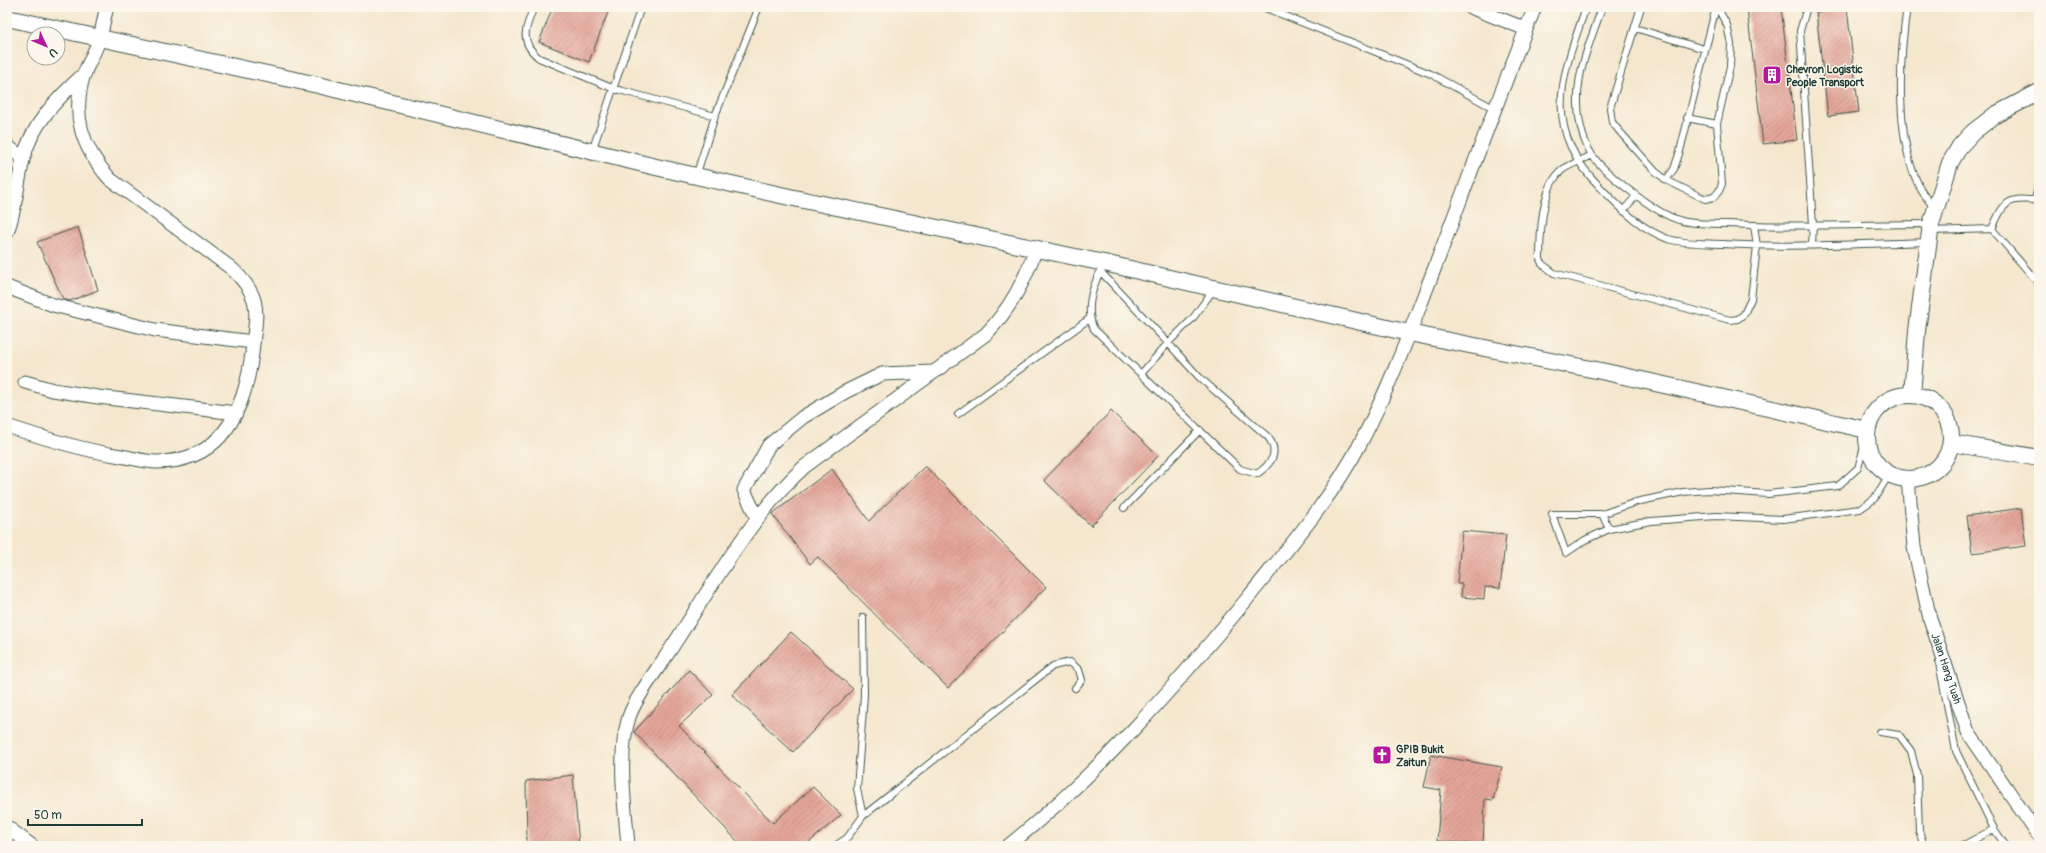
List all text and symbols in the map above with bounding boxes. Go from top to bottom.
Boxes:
north arrow [26,26,66,66]
text: U [46,45,60,60]
place label: Chevron Logistic People Transport [1786,63,1865,89]
building icon: Chevron Logistic People Transport [1761,64,1783,86]
street label: Jalan Hang Tuah [1929,631,1965,705]
place label: GPIB Bukit Zaitun [1396,743,1444,769]
church icon: GPIB Bukit Zaitun [1371,744,1393,766]
scale bar [28,801,142,827]
text: 50 m [34,808,62,823]

